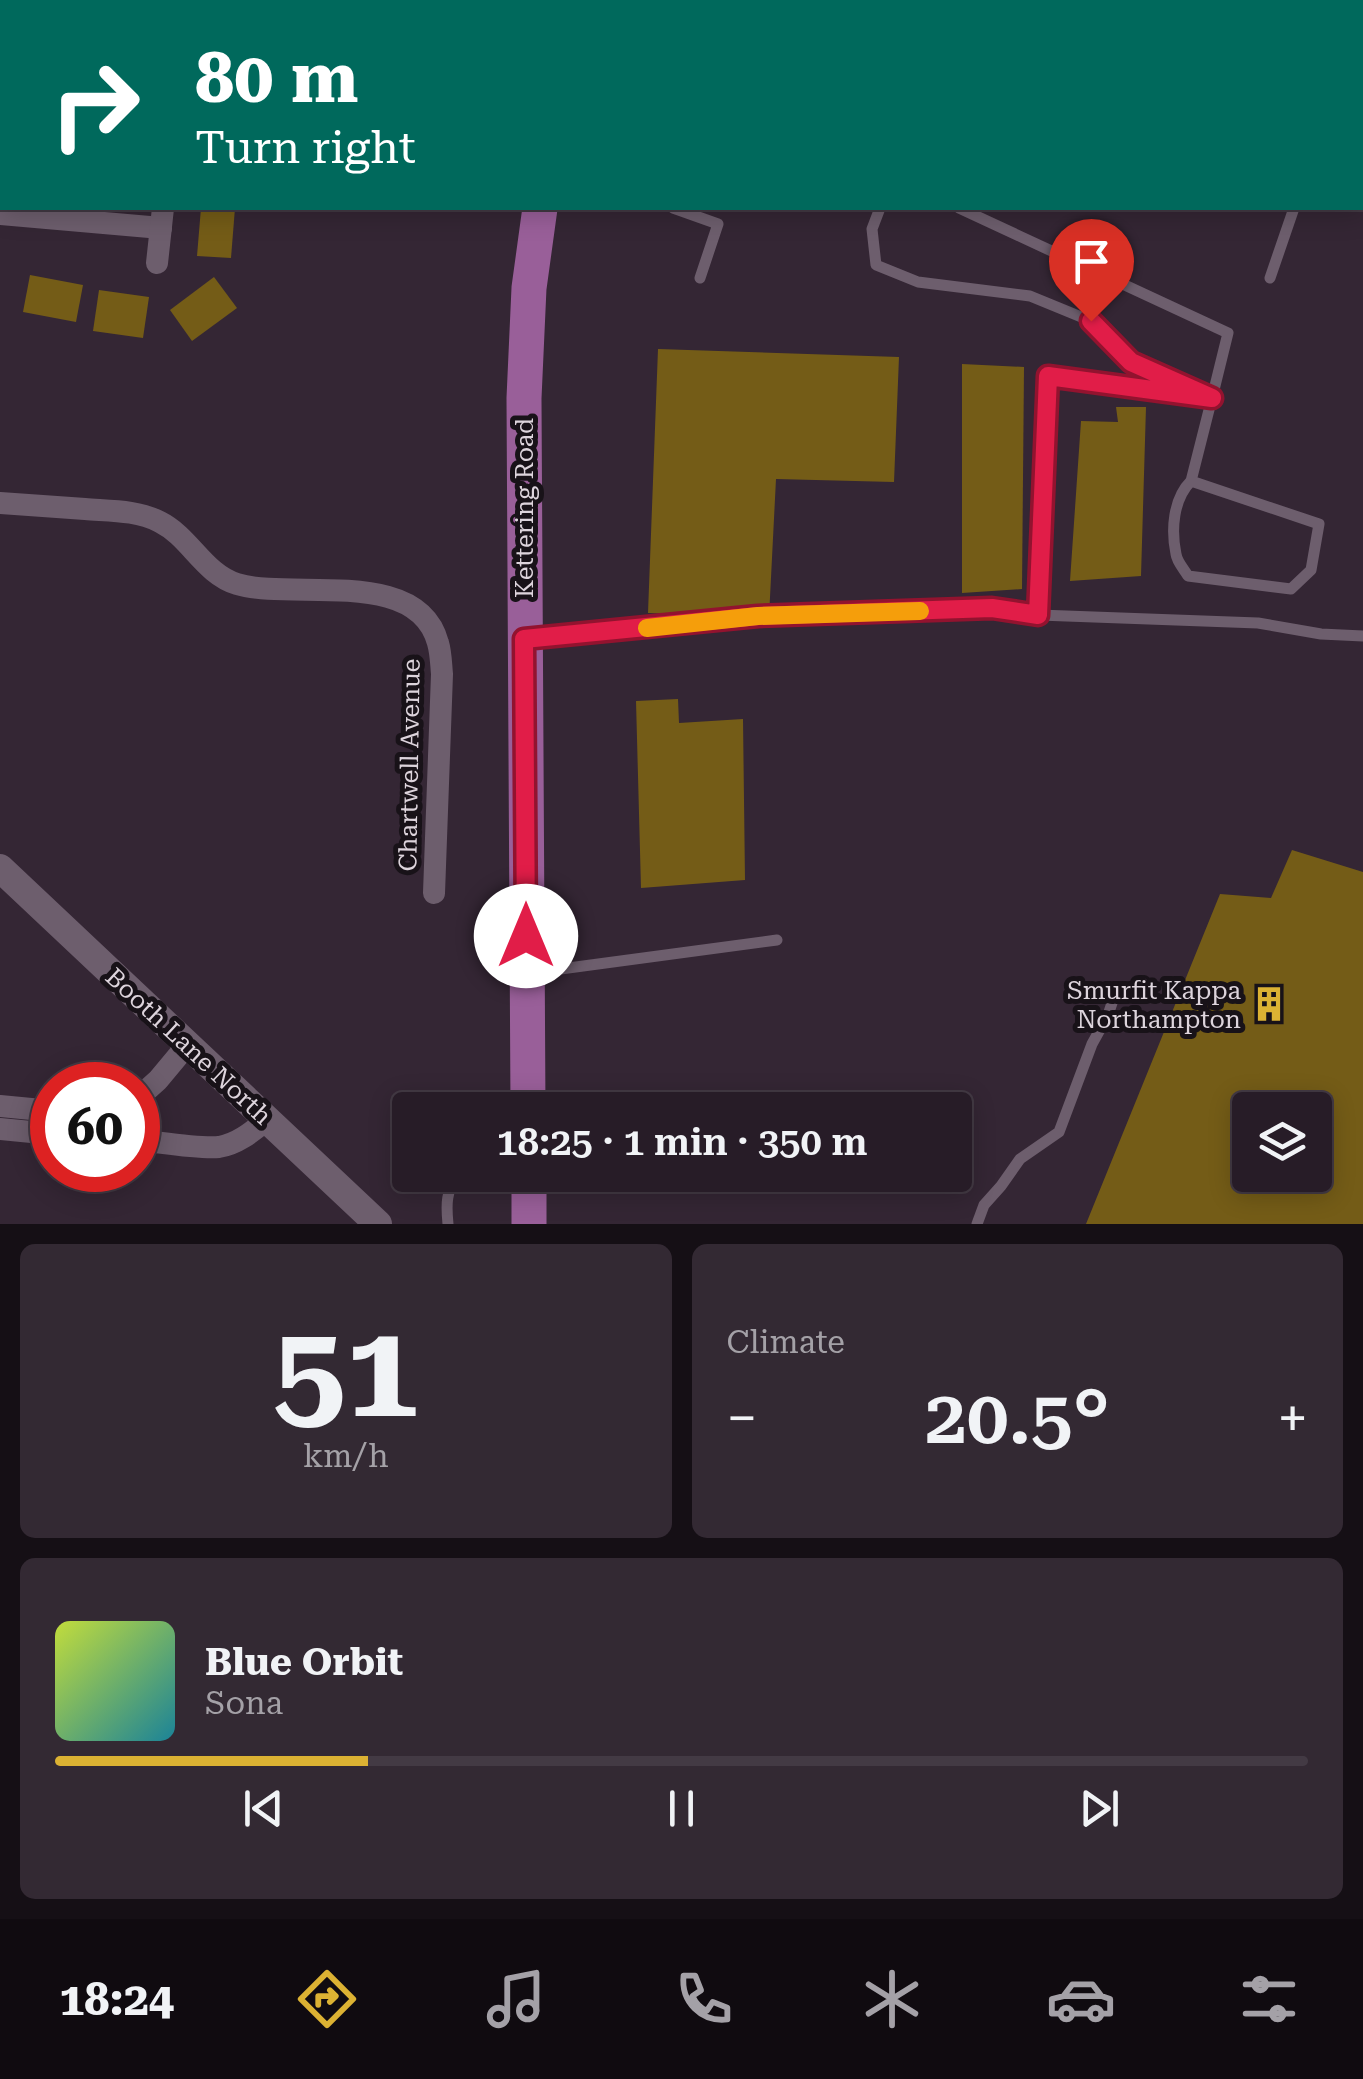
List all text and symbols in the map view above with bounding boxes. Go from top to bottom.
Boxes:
text: 80 m [195,37,359,119]
icon: right [30,40,160,170]
text: Turn right [195,121,416,174]
pin [1049,219,1134,322]
icon: arrive [1064,234,1119,289]
street label: Kettering Road [510,418,539,598]
street label: Chartwell Avenue [393,658,426,872]
position arrow [474,884,578,988]
street label: Booth Lane North [100,962,278,1131]
place label: Smurfit Kappa Northampton [1067,976,1241,1034]
building icon: Smurfit Kappa Northampton [1250,985,1288,1023]
speed limit sign: 60 [30,1062,160,1192]
map controls [1232,1092,1332,1192]
button: layers [1232,1092,1332,1192]
text: 18:25 · 1 min · 350 m [497,1120,868,1164]
text: 51 [273,1295,419,1448]
text: Climate [727,1323,845,1361]
text: 20.5° [925,1373,1110,1461]
text: − [727,1386,757,1450]
text: + [1277,1386,1308,1450]
text: km/h [303,1437,389,1475]
text: Blue Orbit [205,1640,403,1684]
text: Sona [205,1684,283,1722]
icon: previous [236,1781,291,1836]
icon: pause [654,1781,709,1836]
icon: next [1072,1781,1127,1836]
icon: directions [292,1964,362,2034]
icon: music [481,1964,551,2034]
icon: phone [669,1964,739,2034]
icon: climate [857,1964,927,2034]
icon: car [1046,1964,1116,2034]
icon: filters [1234,1964,1304,2034]
text: 18:24 [59,1973,174,2026]

